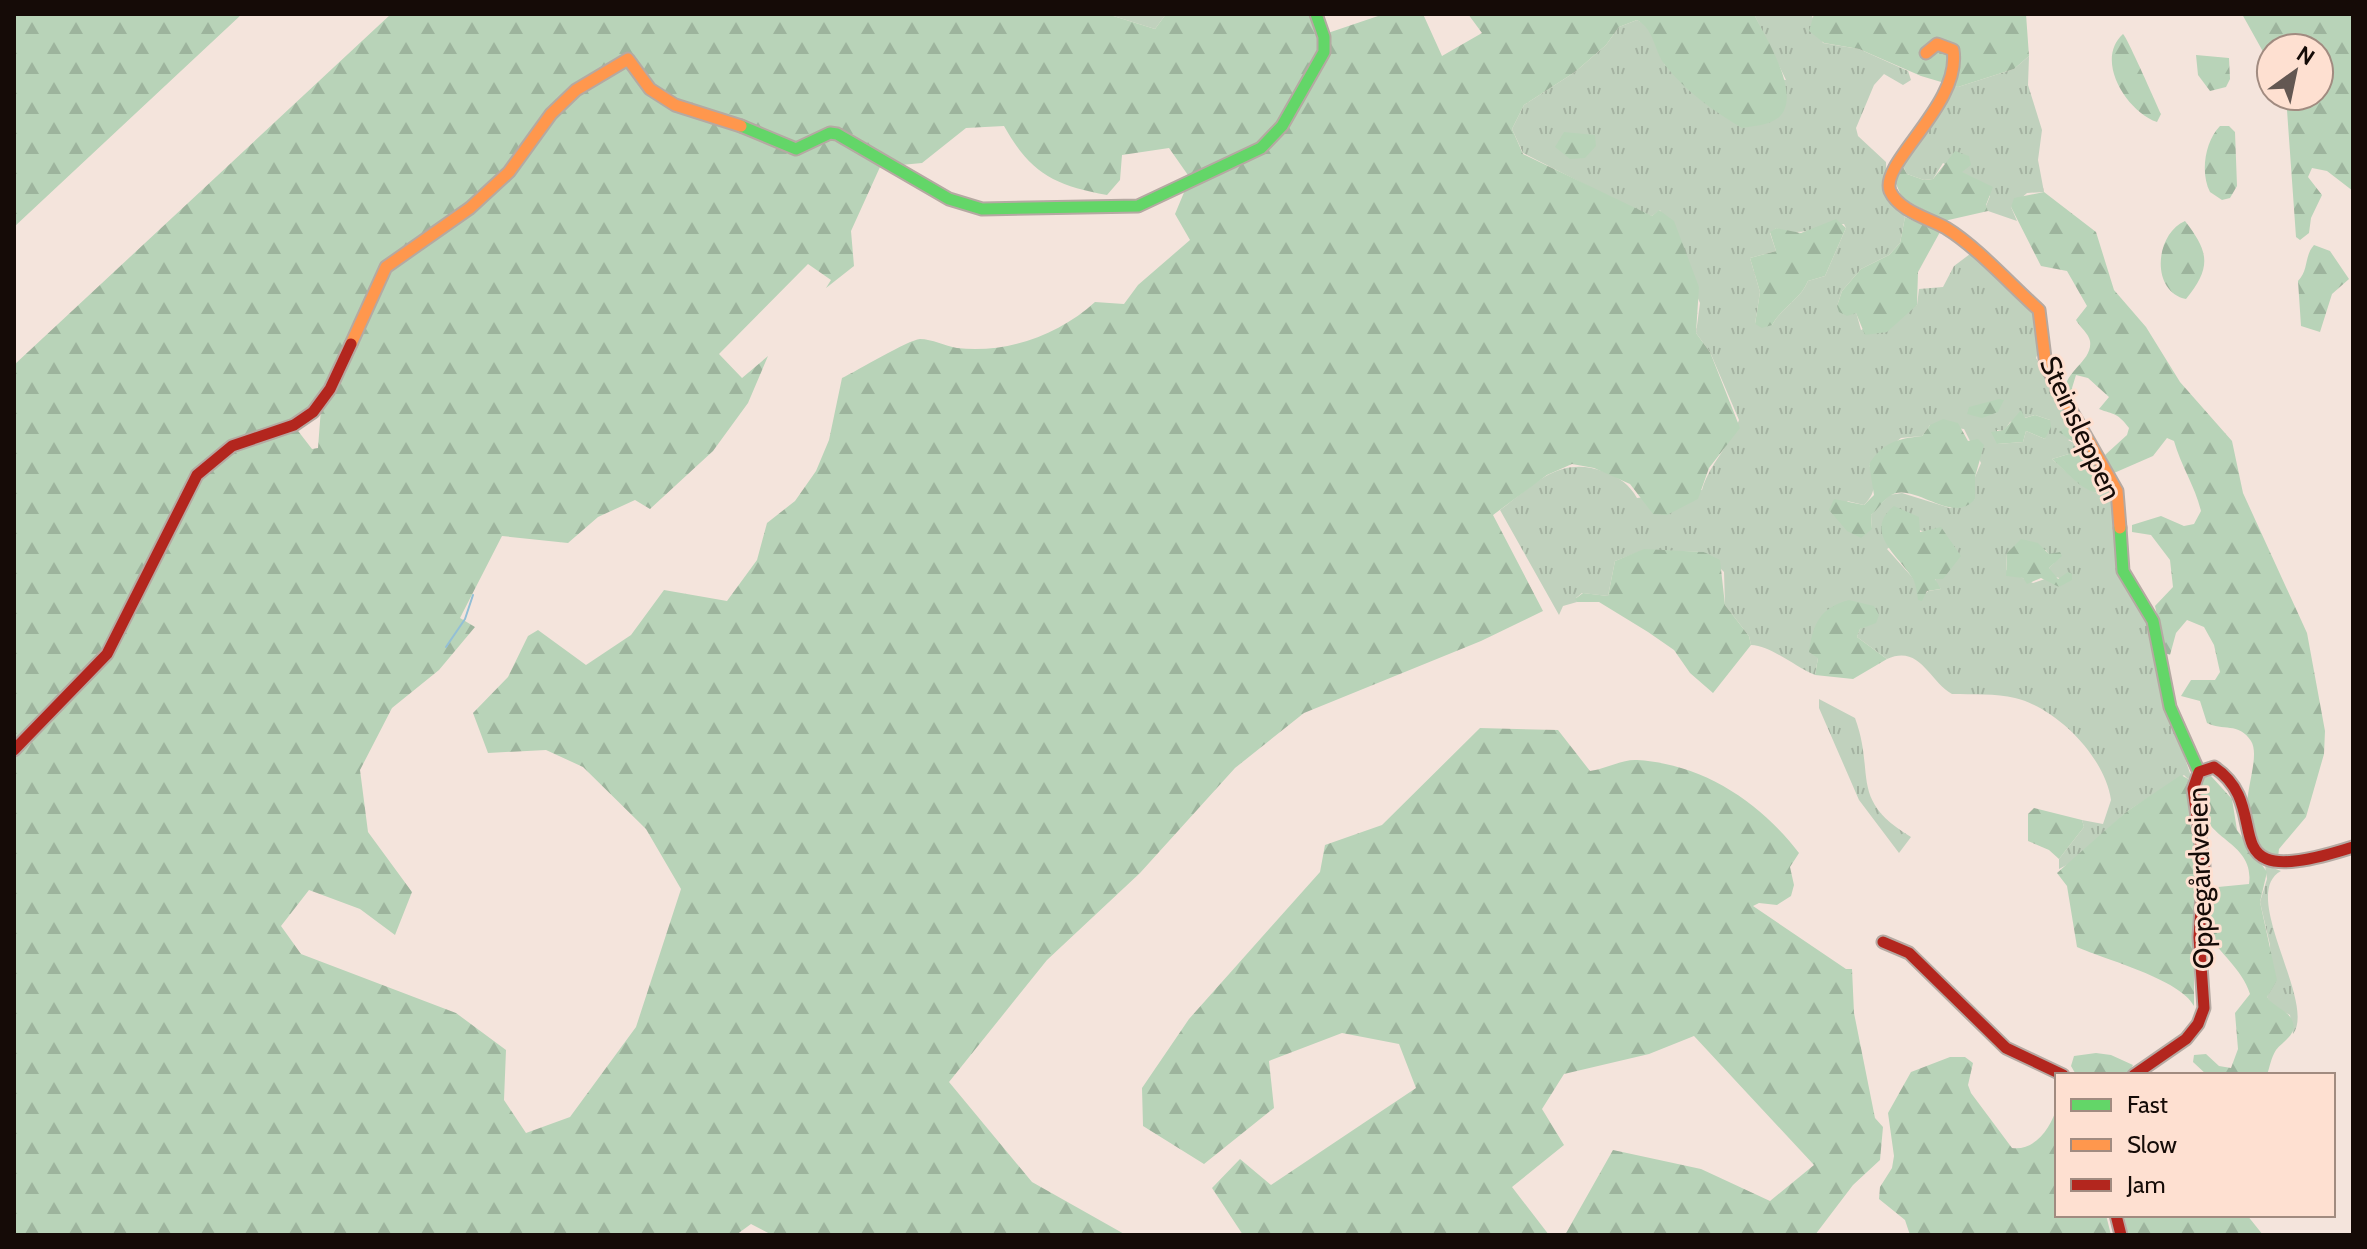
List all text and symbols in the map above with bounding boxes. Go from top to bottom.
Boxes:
north arrow [2255,32,2335,112]
text: N [2292,40,2319,71]
street label: Steinsleppen [2033,351,2129,505]
street label: Oppegårdveien [2180,786,2220,970]
legend [2055,1073,2335,1217]
text: Fast [2127,1090,2168,1119]
text: Slow [2127,1130,2177,1159]
text: Jam [2126,1170,2165,1199]

